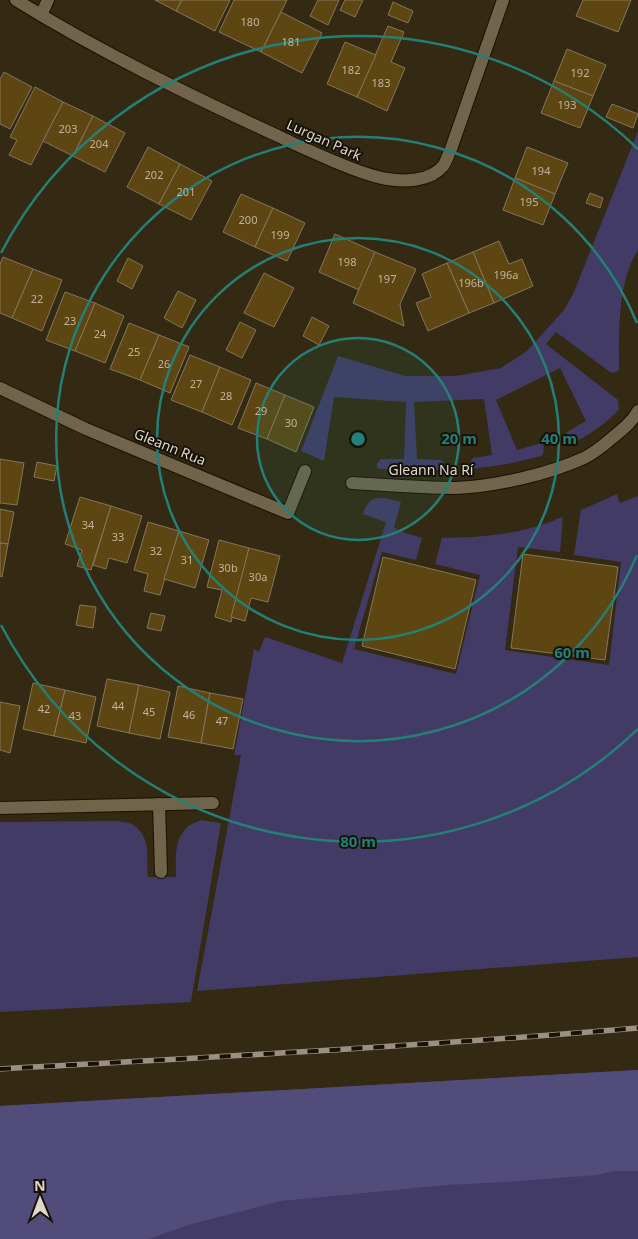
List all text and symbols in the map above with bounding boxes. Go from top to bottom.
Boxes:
house number: 180 [241,14,259,29]
house number: 181 [282,34,300,49]
house number: 182 [342,62,360,77]
house number: 192 [571,65,589,80]
house number: 183 [372,75,390,90]
house number: 193 [558,97,576,112]
street label: Lurgan Park [284,115,365,165]
house number: 203 [59,121,77,136]
house number: 204 [90,136,109,151]
house number: 194 [532,163,551,178]
house number: 202 [145,167,163,182]
house number: 201 [177,184,195,199]
house number: 195 [520,194,538,209]
house number: 200 [239,212,257,227]
house number: 199 [271,227,289,242]
house number: 198 [338,254,356,269]
house number: 196a [493,267,519,282]
house number: 197 [378,271,396,286]
house number: 196b [458,275,484,290]
house number: 22 [31,291,43,306]
house number: 23 [64,313,76,328]
house number: 24 [94,326,107,341]
house number: 25 [128,344,140,359]
house number: 26 [158,356,170,371]
house number: 27 [190,376,202,391]
house number: 28 [220,388,232,403]
house number: 29 [255,403,267,418]
house number: 30 [285,415,297,430]
street label: Gleann Rua [132,424,209,470]
text: 20 m [441,428,477,448]
text: 40 m [541,428,577,448]
centre of rings [349,430,367,448]
street label: Gleann Na Rí [389,460,474,479]
house number: 34 [82,517,95,532]
house number: 33 [112,529,124,544]
house number: 32 [150,543,162,558]
house number: 31 [181,552,193,567]
house number: 30b [218,560,238,575]
house number: 30a [249,569,267,584]
text: 60 m [554,642,590,662]
house number: 44 [112,698,125,713]
house number: 42 [38,701,50,716]
house number: 45 [143,704,155,719]
house number: 46 [183,707,195,722]
house number: 43 [69,708,81,723]
house number: 47 [216,713,228,728]
text: 80 m [340,831,376,851]
north arrow [15,1174,65,1224]
text: N [34,1176,46,1195]

